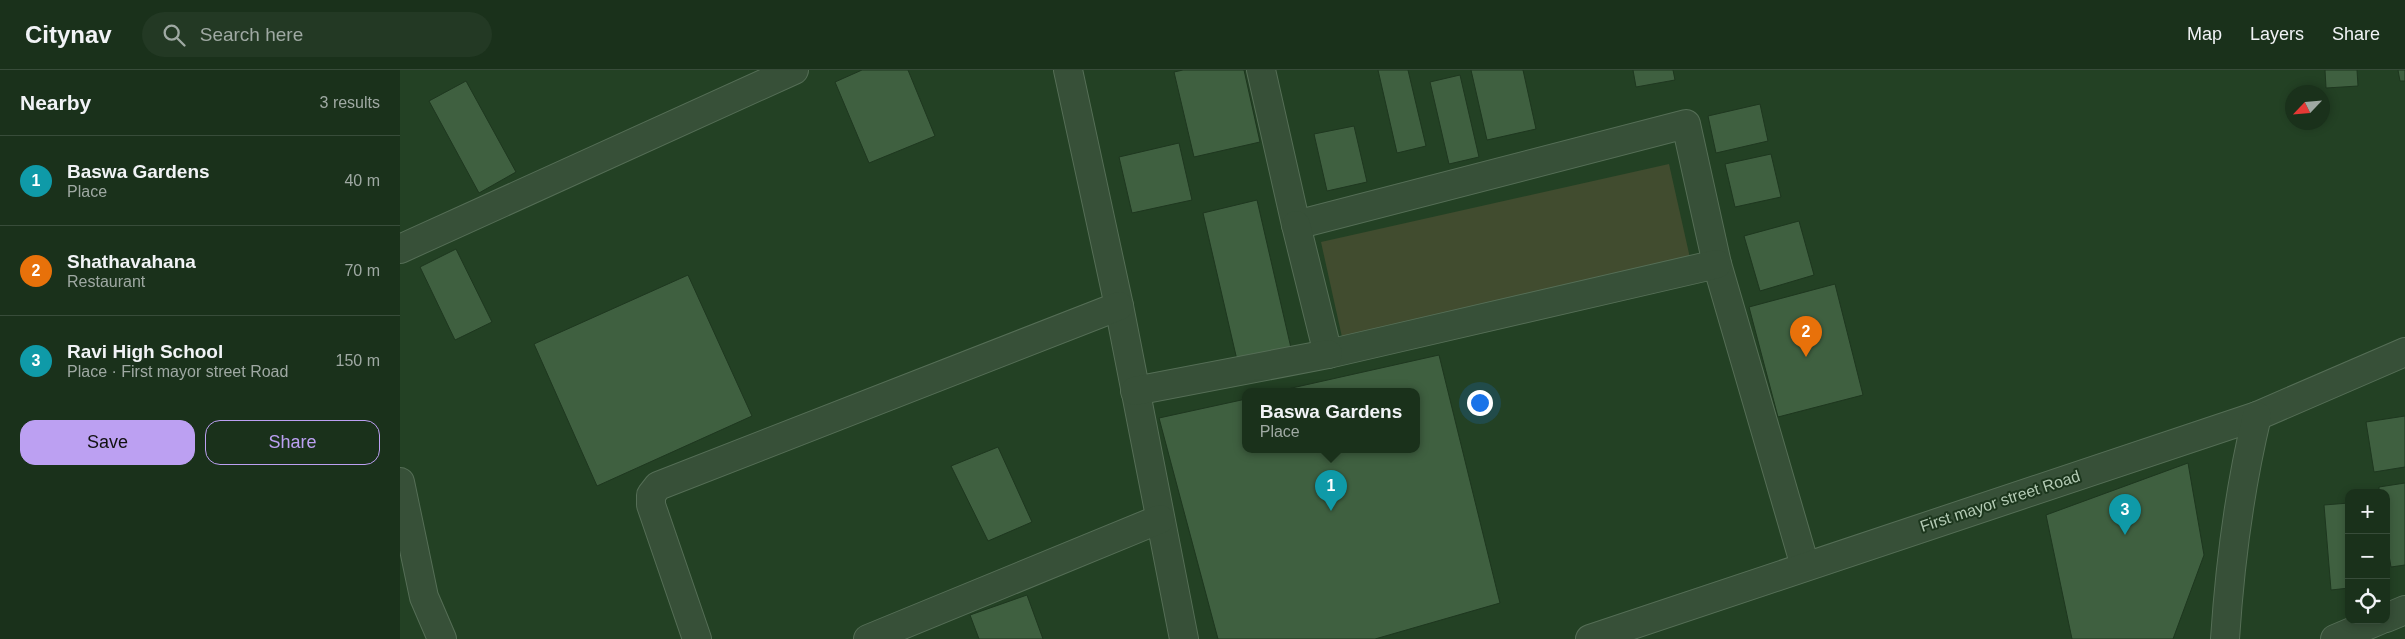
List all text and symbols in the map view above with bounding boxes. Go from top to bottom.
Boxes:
search box [142,12,492,57]
text: Citynav [25,21,112,48]
icon: search [160,21,188,49]
text: Search here [200,24,303,45]
text: Map [2187,24,2222,44]
text: Layers [2250,24,2304,44]
text: Share [2332,24,2380,44]
north arrow [2285,85,2330,130]
text: Nearby [20,91,91,114]
text: 3 results [320,94,380,111]
text: Baswa Gardens [67,161,210,182]
text: 1 [32,172,40,189]
text: 40 m [344,172,380,189]
text: Place [67,183,107,200]
text: Shathavahana [67,251,196,272]
text: 2 [32,262,40,279]
text: 70 m [344,262,380,279]
text: Restaurant [67,273,145,290]
pin: 2 [1790,316,1822,357]
text: Ravi High School [67,341,223,362]
text: 3 [32,352,40,369]
text: 150 m [336,352,380,369]
text: Place · First mayor street Road [67,363,288,380]
popup [1242,388,1420,453]
your location [1467,390,1493,416]
text: Baswa Gardens [1260,401,1402,422]
button: Save [20,420,195,465]
button: Share [205,420,380,465]
text: Place [1260,423,1300,440]
street label: First mayor street Road [1918,467,2082,535]
pin: 1 [1315,470,1347,511]
map controls [2345,489,2390,624]
button: + [2345,489,2390,534]
pin: 3 [2109,494,2141,535]
button: − [2345,534,2390,579]
button: locate [2345,579,2390,624]

